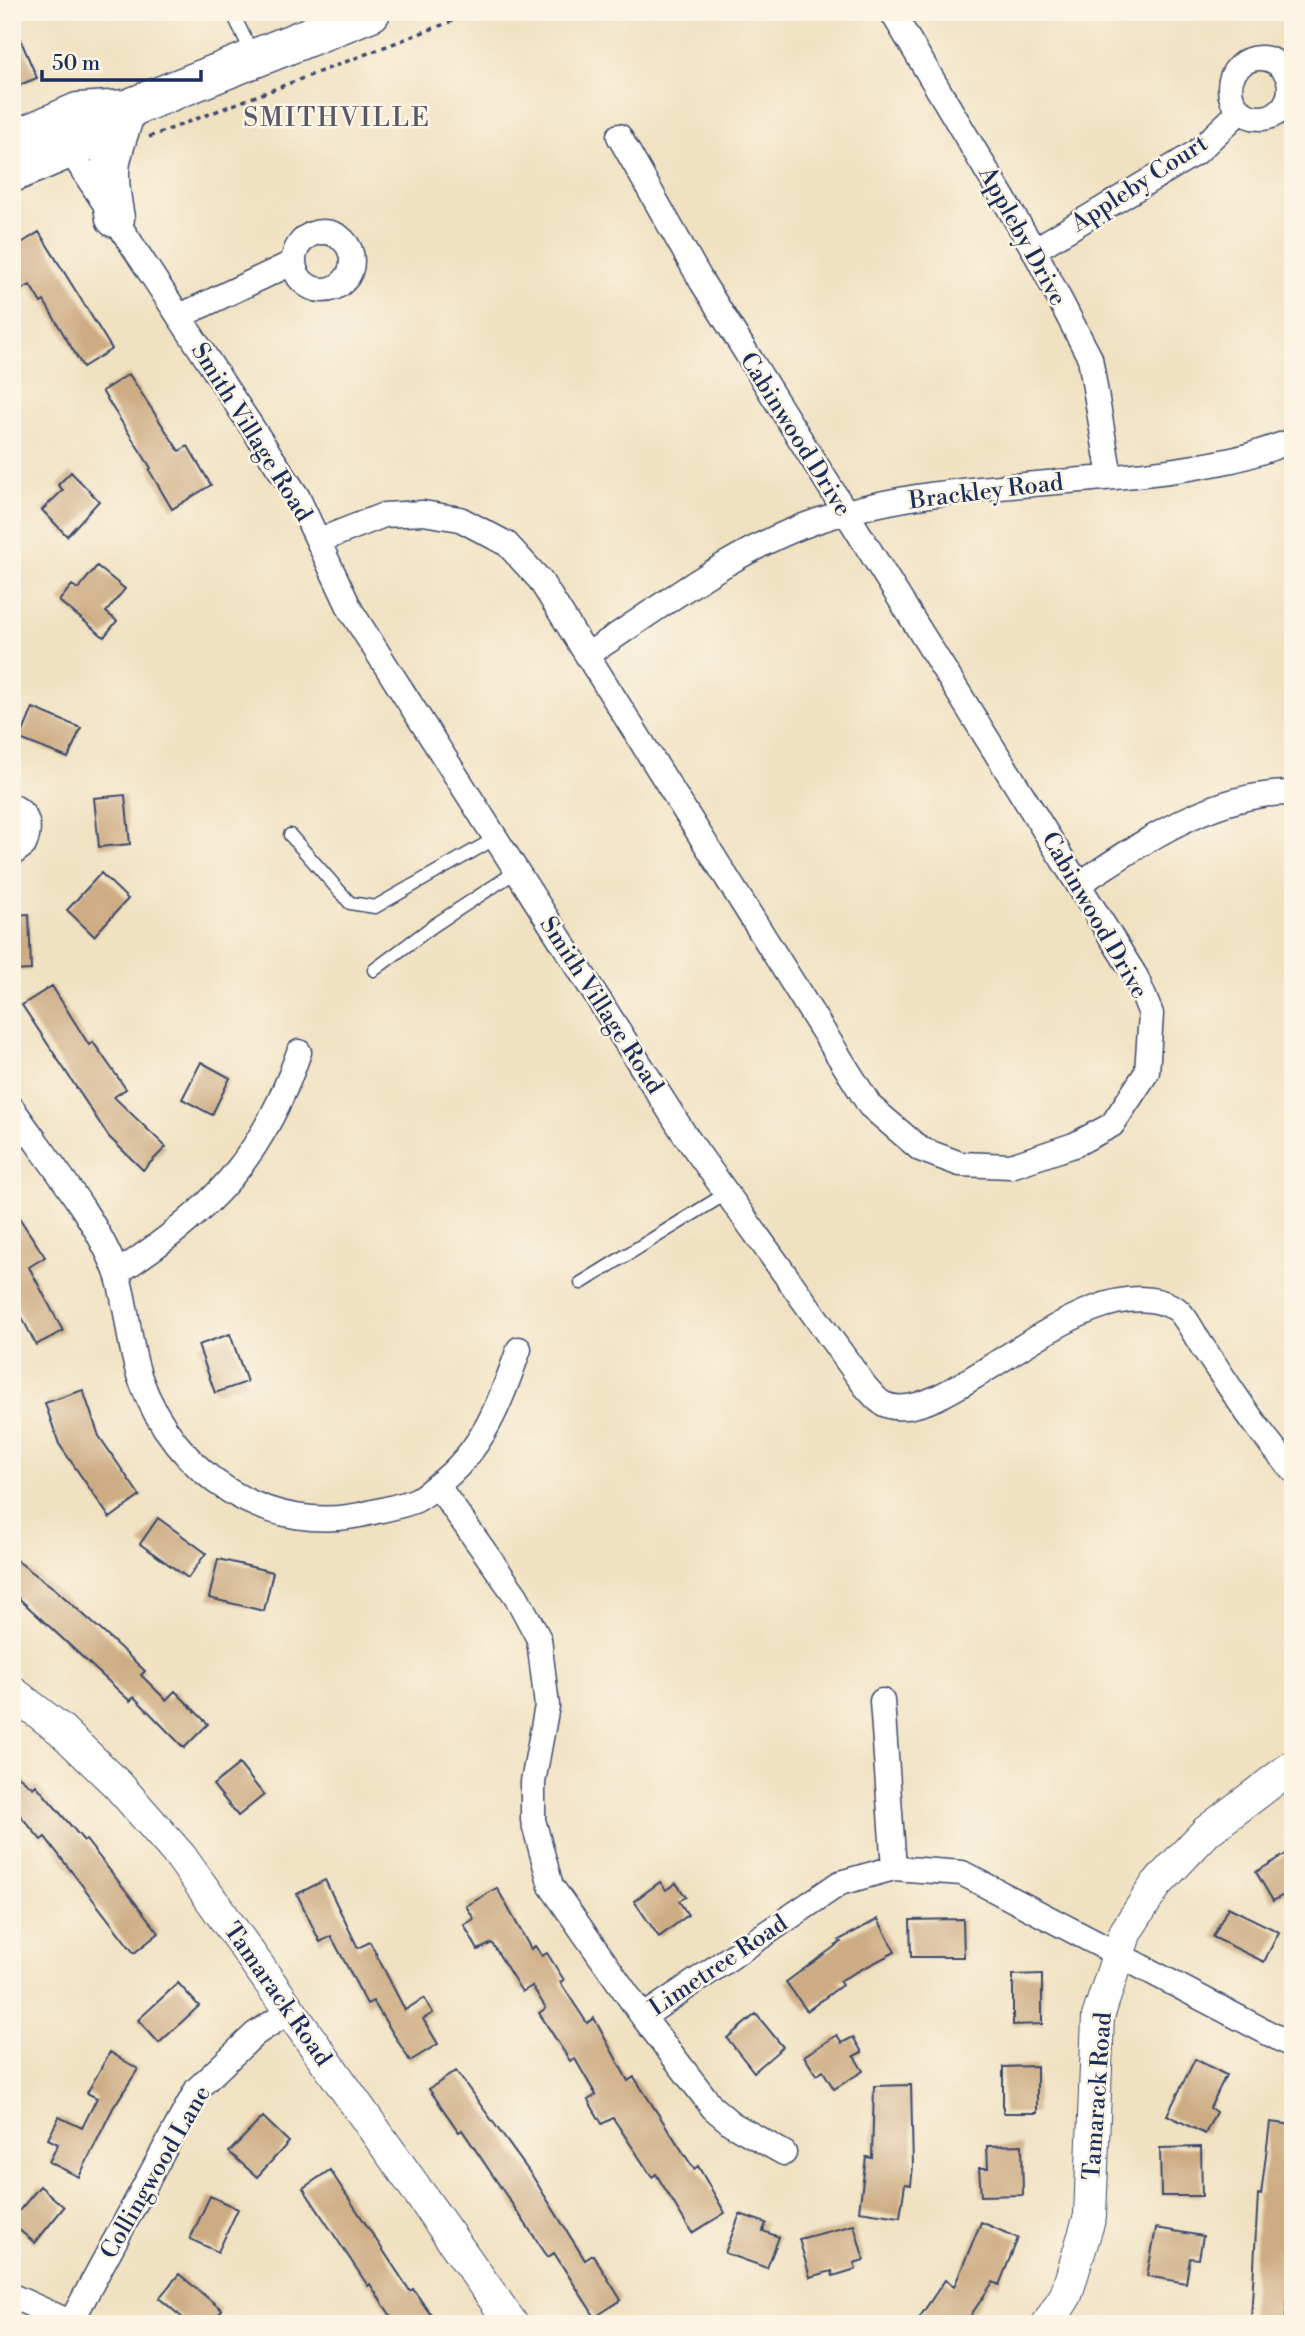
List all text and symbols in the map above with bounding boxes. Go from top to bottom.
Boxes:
scale bar [42,38,201,82]
text: 50 m [52,51,100,77]
district label: SMITHVILLE [243,102,431,134]
street label: Appleby Court [1065,128,1214,240]
street label: Appleby Drive [971,161,1073,311]
street label: Smith Village Road [184,337,318,528]
street label: Cabinwood Drive [733,347,858,522]
street label: Brackley Road [906,468,1065,516]
street label: Cabinwood Drive [1034,827,1154,1004]
street label: Smith Village Road [533,911,670,1100]
street label: Limetree Road [644,1908,794,2023]
street label: Tamarack Road [217,1917,338,2072]
street label: Tamarack Road [1077,2011,1119,2181]
street label: Collingwood Lane [94,2081,218,2264]

